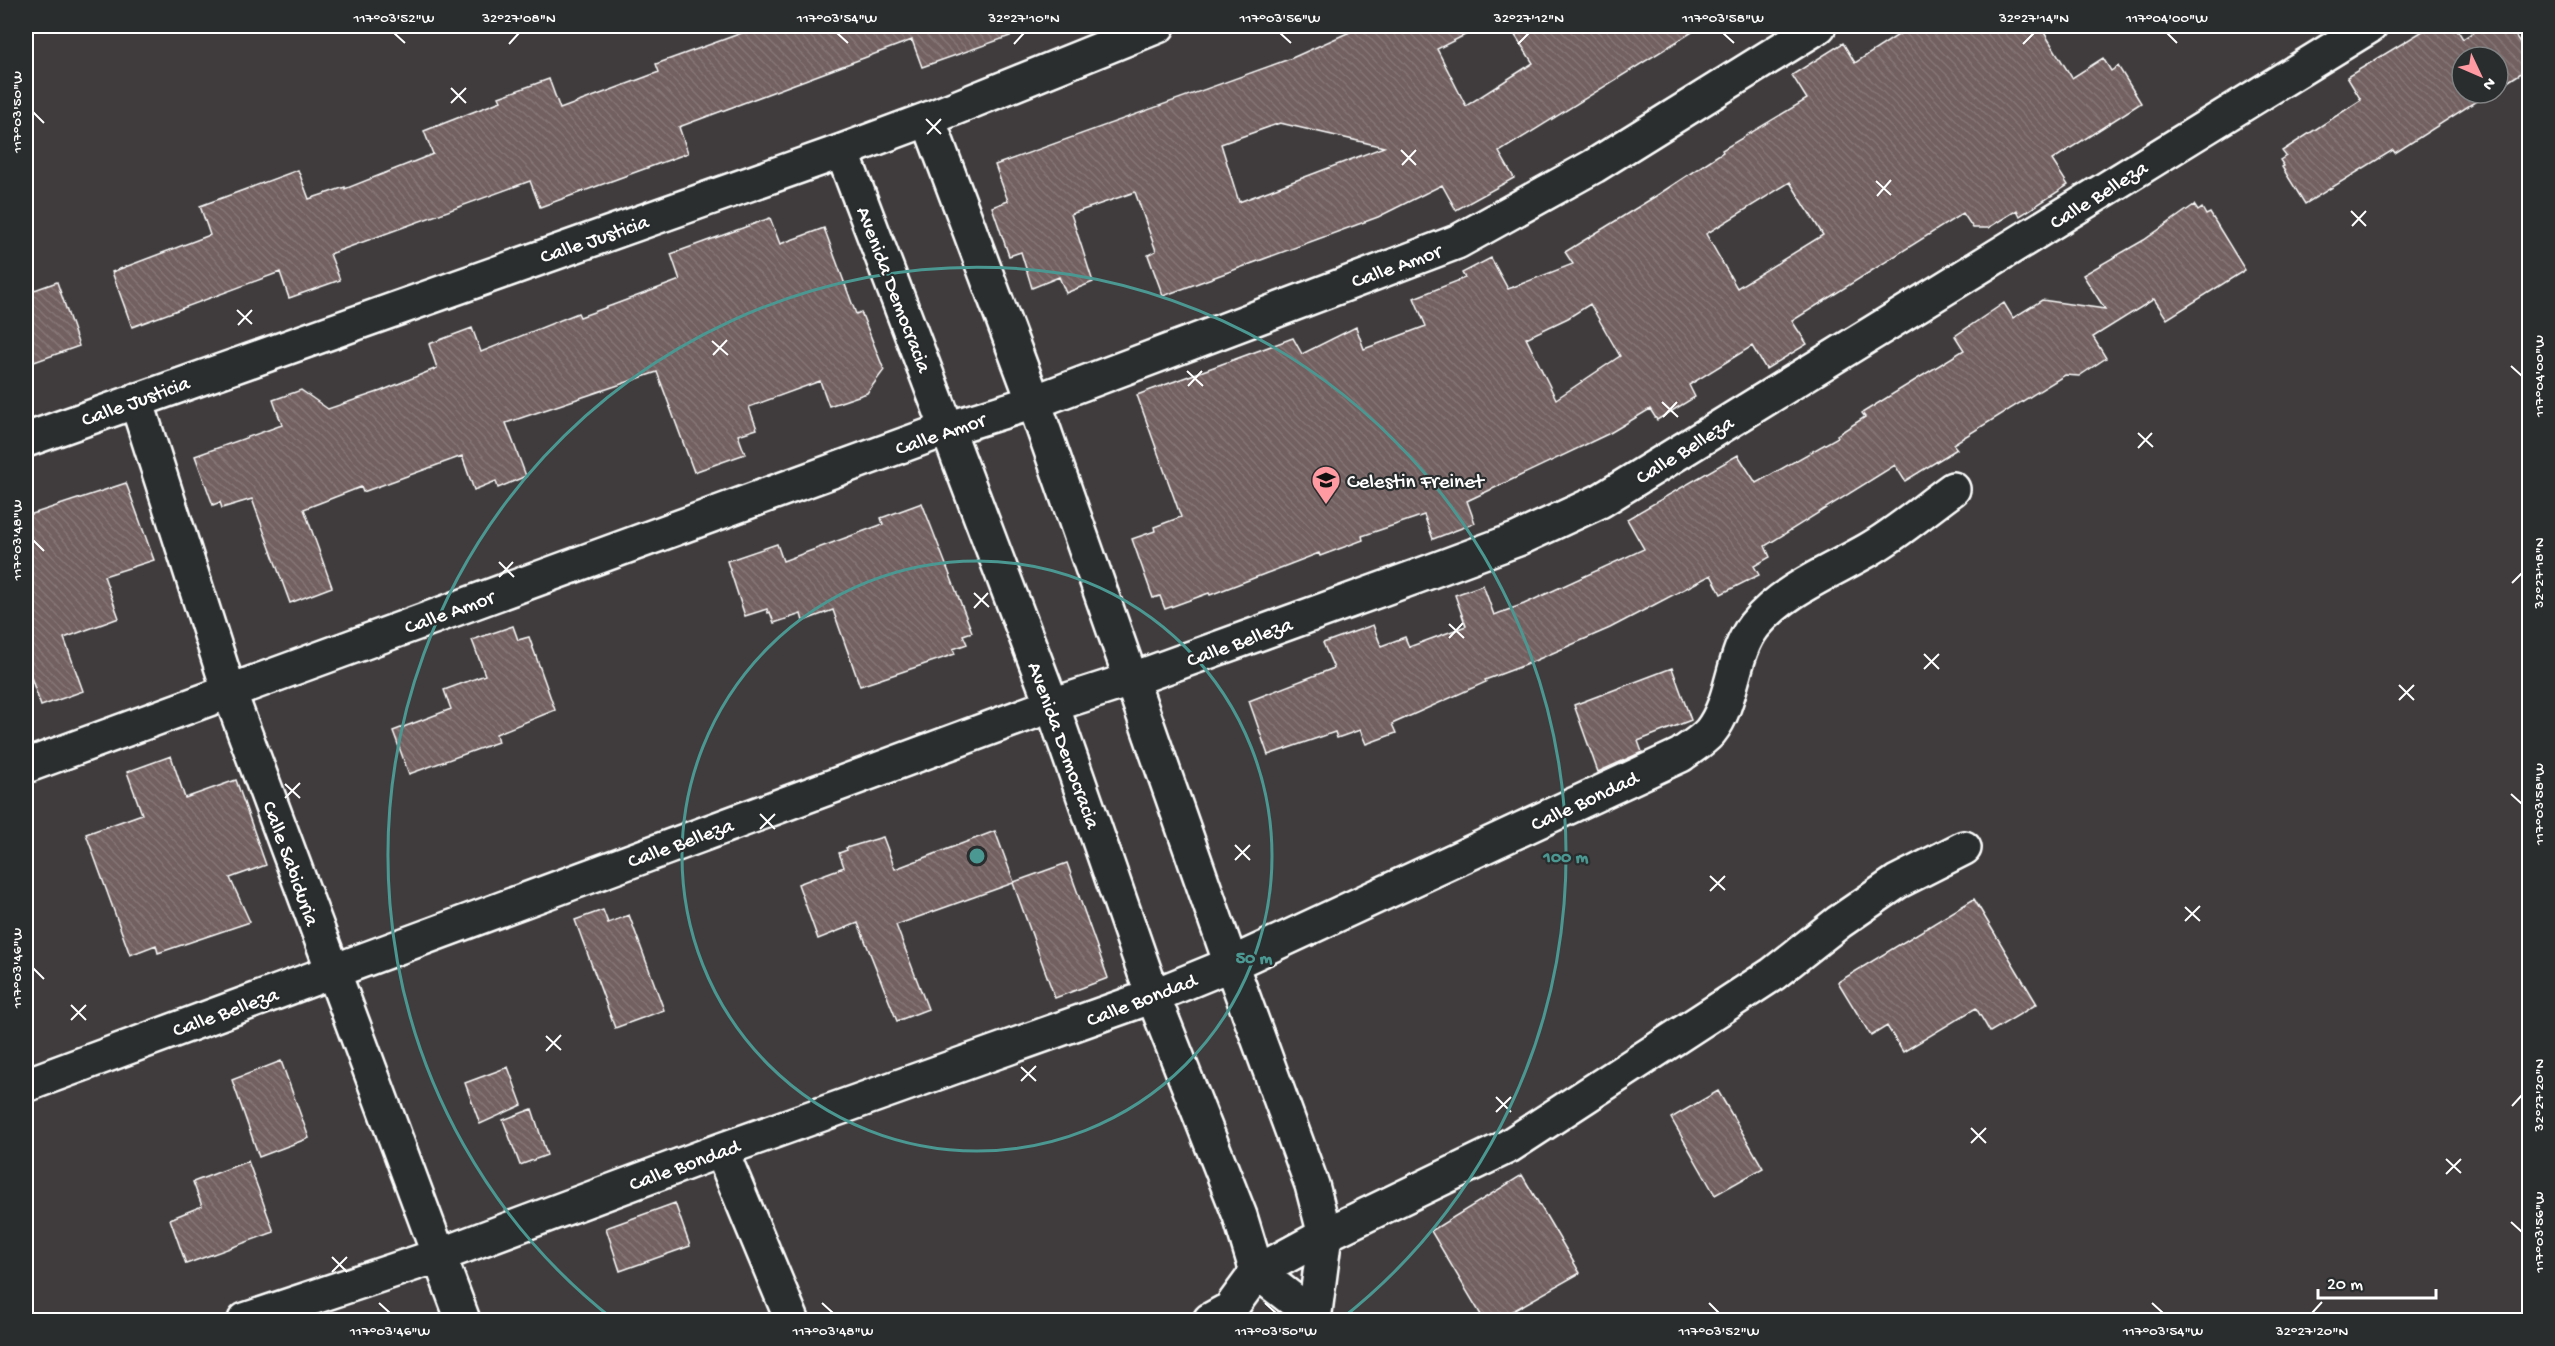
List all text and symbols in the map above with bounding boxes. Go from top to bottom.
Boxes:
text: 117°03'52"W [353,10,435,28]
text: 32°27'08"N [481,10,556,28]
text: 117°03'54"W [796,10,878,28]
text: 32°27'10"N [987,10,1060,28]
text: 117°03'56"W [1238,10,1321,28]
text: 32°27'12"N [1493,10,1564,28]
text: 117°03'58"W [1681,10,1764,28]
text: 32°27'14"N [1998,10,2069,28]
text: 117°04'00"W [2125,10,2208,28]
north arrow [2450,45,2510,105]
text: 117°03'50"W [9,71,27,154]
text: N [2477,73,2499,94]
street label: Calle Belleza [2046,156,2155,237]
street label: Avenida Democracia [849,204,935,378]
street label: Calle Justicia [538,211,654,272]
street label: Calle Amor [1349,240,1447,296]
text: 117°04'00"W [2531,335,2549,418]
street label: Calle Justicia [79,372,195,434]
street label: Calle Amor [893,409,991,463]
street label: Calle Belleza [1632,411,1741,492]
school or university icon: Celestin Freinet [1310,464,1342,506]
place label: Celestin Freinet [1347,471,1486,496]
text: 117°03'48"W [9,499,27,582]
text: 32°27'18"N [2531,537,2549,610]
street label: Calle Amor [402,586,500,642]
street label: Calle Belleza [1184,613,1298,675]
street label: Avenida Democracia [1020,659,1104,834]
text: 117°03'58"W [2531,763,2549,846]
street label: Calle Bondad [1528,767,1645,839]
street label: Calle Sabiduria [255,798,323,931]
street label: Calle Belleza [625,814,739,876]
centre of rings [967,846,987,866]
text: 100 m [1543,848,1589,869]
text: 117°03'46"W [9,928,27,1009]
text: 50 m [1236,949,1273,970]
street label: Calle Bondad [1084,969,1202,1035]
street label: Calle Belleza [170,983,284,1045]
text: 32°27'20"N [2531,1058,2549,1132]
street label: Calle Bondad [626,1135,746,1199]
text: 117°03'56"W [2531,1191,2549,1274]
scale bar [2318,1262,2436,1300]
text: 20 m [2327,1275,2363,1296]
text: 117°03'46"W [349,1323,430,1341]
text: 117°03'48"W [791,1323,874,1341]
text: 117°03'50"W [1234,1323,1317,1341]
text: 117°03'52"W [1678,1323,1760,1341]
text: 117°03'54"W [2122,1323,2204,1341]
text: 32°27'20"N [2275,1323,2349,1341]

